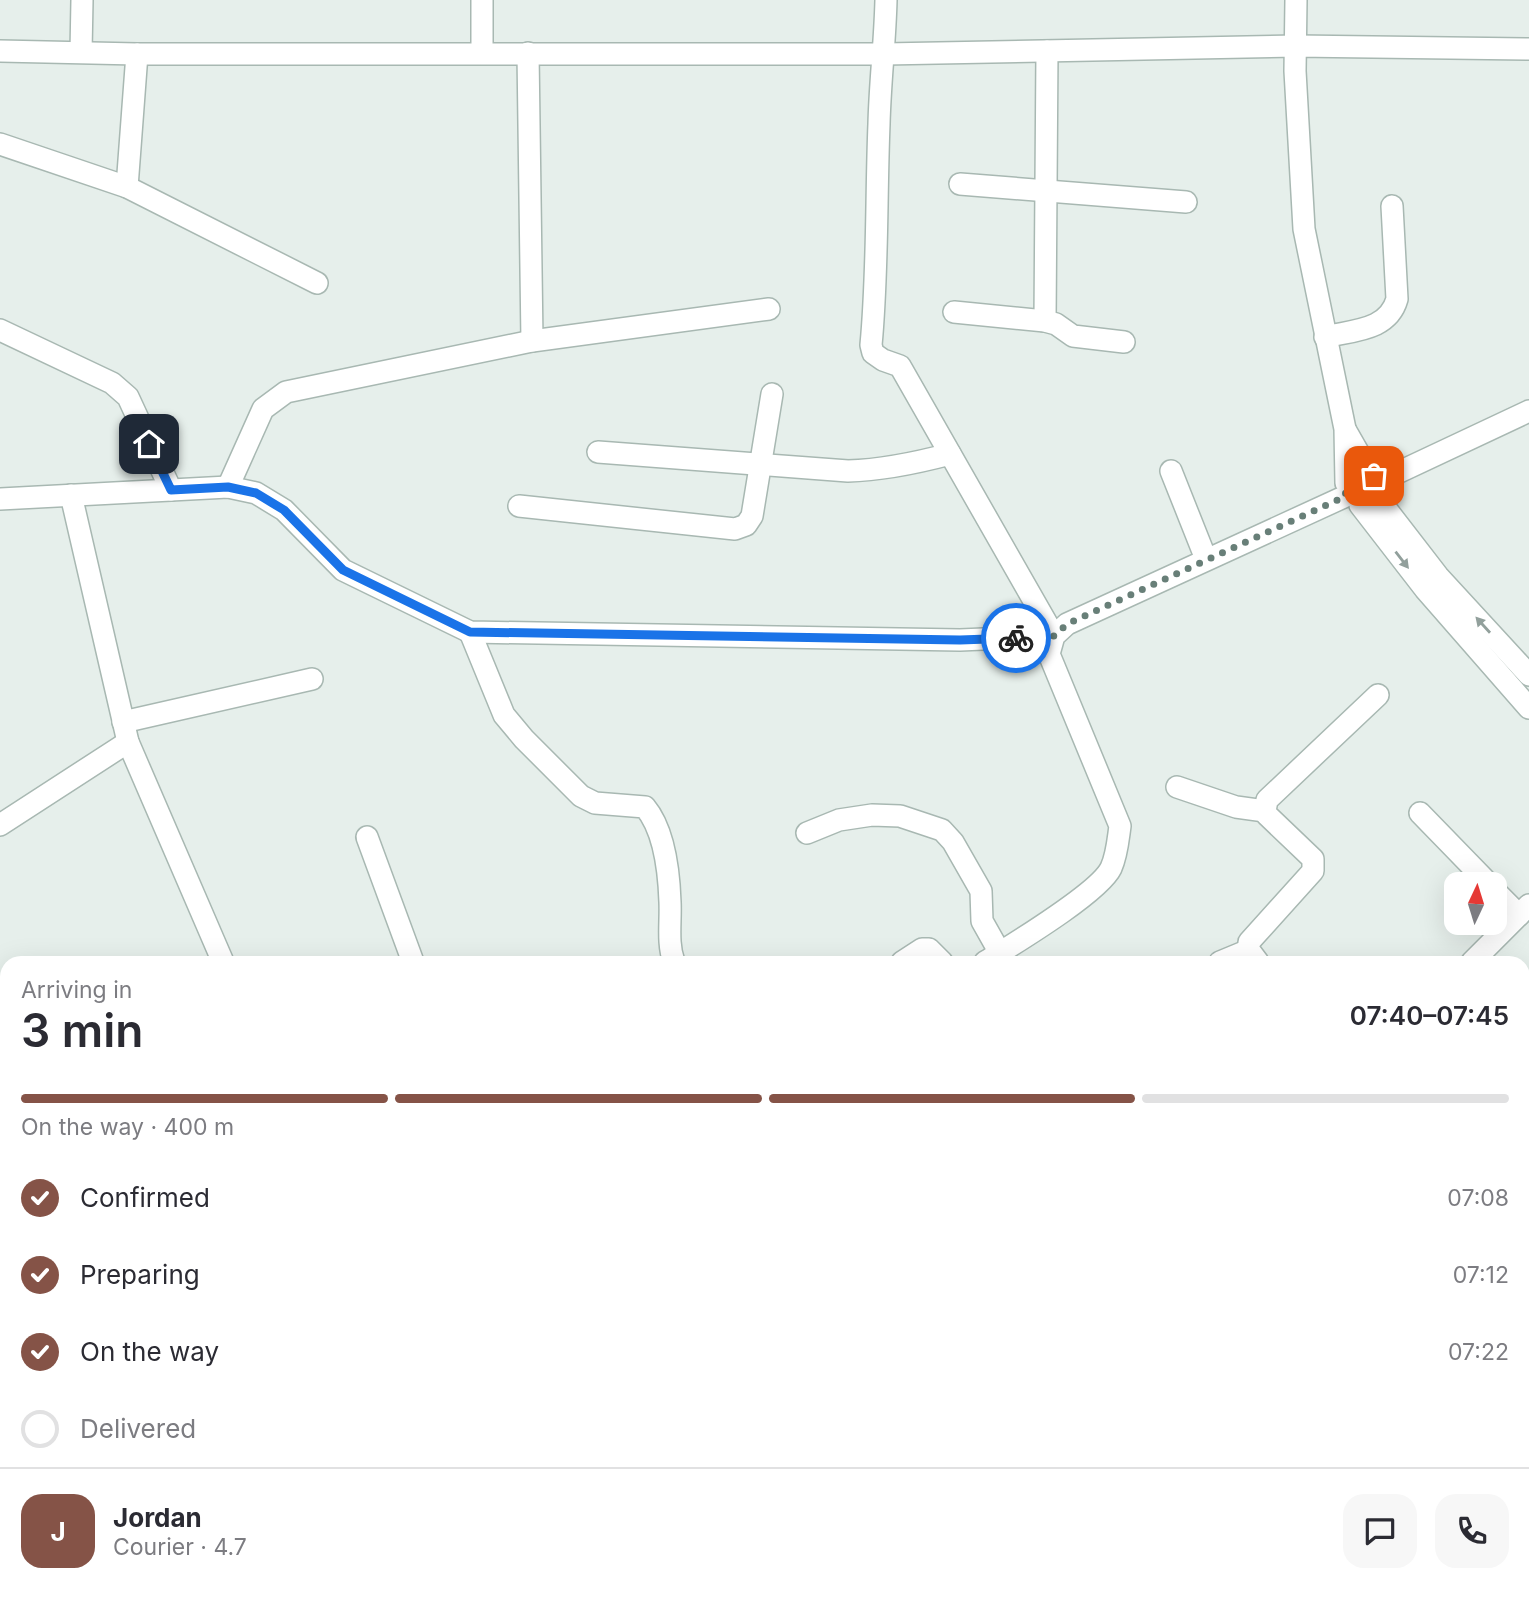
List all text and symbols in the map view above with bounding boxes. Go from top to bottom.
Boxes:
pin [119,414,179,474]
icon: home [130,425,168,463]
pin [1344,446,1404,506]
icon: bag [1355,457,1393,495]
one-way arrow [1394,550,1409,568]
courier [981,603,1051,673]
one-way arrow [1475,616,1491,634]
icon: bike [997,619,1035,657]
north arrow [1444,872,1507,934]
map controls [1444,872,1507,935]
text: Arriving in [21,976,132,1004]
text: 07:40–07:45 [1350,1000,1509,1031]
text: 3 min [21,1002,143,1058]
text: On the way · 400 m [21,1113,234,1141]
icon: check [21,1179,59,1217]
text: Confirmed [80,1182,210,1213]
text: 07:08 [1447,1184,1509,1212]
icon: check [21,1256,59,1294]
text: Preparing [80,1259,200,1290]
text: 07:12 [1453,1261,1509,1289]
icon: check [21,1333,59,1371]
text: On the way [80,1336,219,1367]
text: 07:22 [1448,1338,1509,1366]
text: Delivered [80,1413,196,1444]
button: chat [1343,1494,1417,1568]
button: phone [1435,1494,1509,1568]
text: Jordan [113,1502,202,1533]
text: J [50,1516,66,1547]
text: Courier · 4.7 [113,1533,247,1561]

